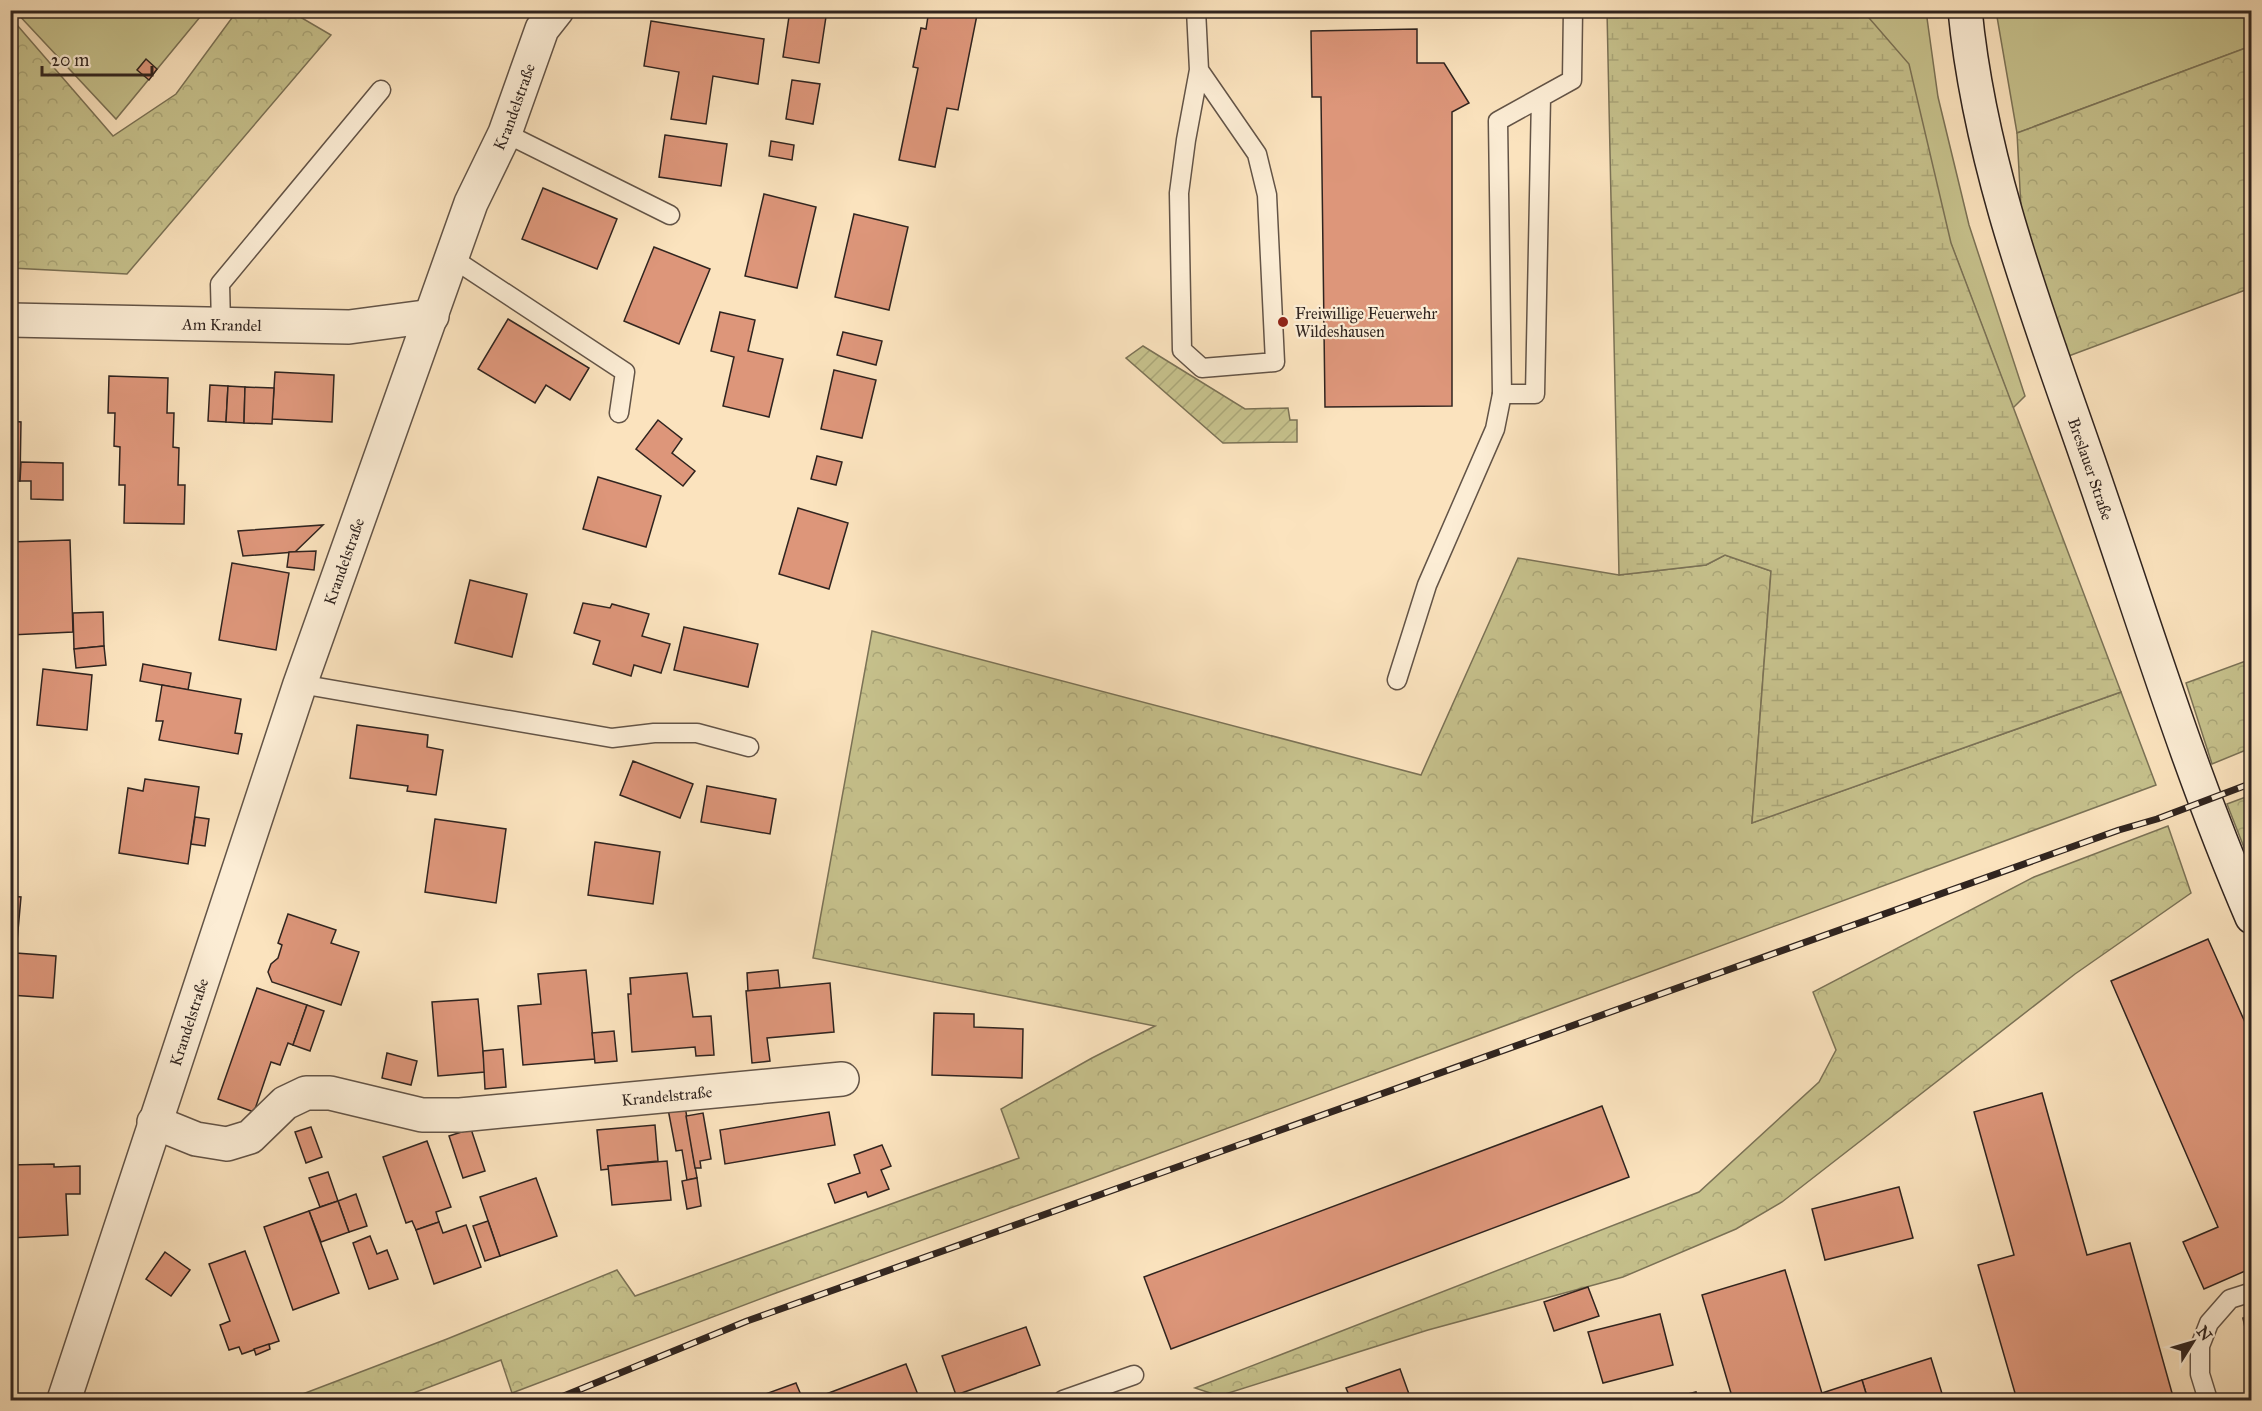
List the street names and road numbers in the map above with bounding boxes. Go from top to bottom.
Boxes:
street label: Krandelstraße [489,61,539,153]
street label: Am Krandel [181,315,263,335]
street label: Breslauer Straße [2064,415,2117,523]
street label: Krandelstraße [320,515,368,608]
street label: Krandelstraße [166,976,212,1068]
street label: Krandelstraße [621,1082,713,1110]

